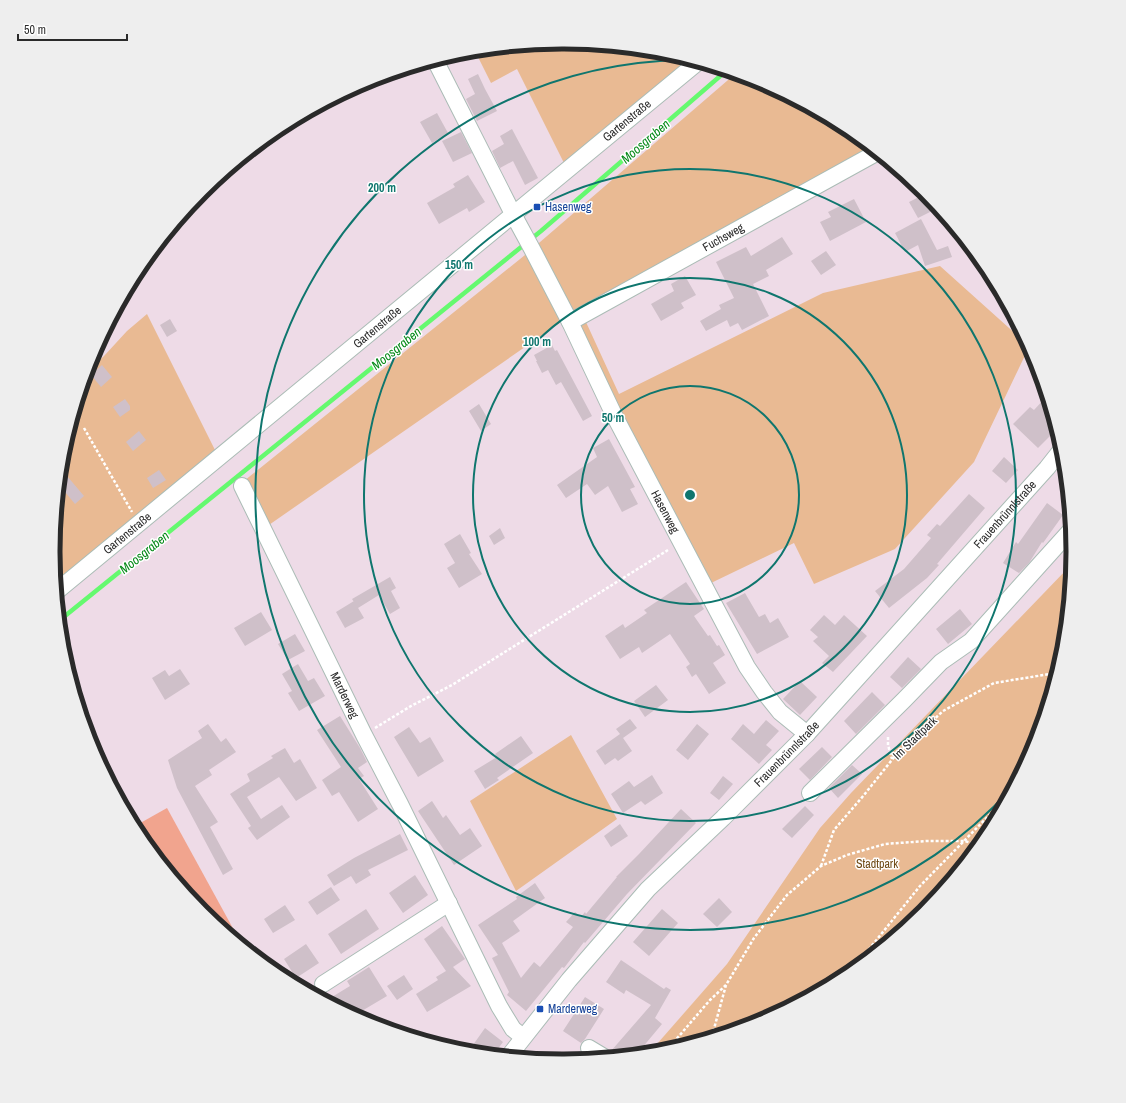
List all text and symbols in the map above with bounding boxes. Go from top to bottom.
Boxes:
scale bar [18,16,127,42]
text: 50 m [24,22,46,38]
street label: Gartenstraße [599,96,654,145]
water label: Moosgraben [617,115,673,167]
text: 200 m [368,180,396,196]
place label: Hasenweg [545,199,592,215]
marker: Hasenweg [532,202,542,212]
street label: Fuchsweg [700,219,747,255]
text: 150 m [445,257,473,273]
street label: Gartenstraße [350,302,405,352]
water label: Moosgraben [368,323,425,374]
text: 100 m [523,334,551,350]
text: 50 m [602,410,624,426]
street label: Frauenbrünnlstraße [970,477,1040,552]
street label: Hasenweg [647,487,683,537]
centre of rings [683,488,697,502]
street label: Gartenstraße [100,509,155,558]
water label: Moosgraben [116,527,173,578]
street label: Marderweg [326,670,363,721]
street label: Im Stadtpark [889,713,941,763]
street label: Frauenbrünnlstraße [751,718,823,790]
park label: Stadtpark [856,856,898,872]
place label: Marderweg [548,1001,598,1017]
marker: Marderweg [535,1004,545,1014]

